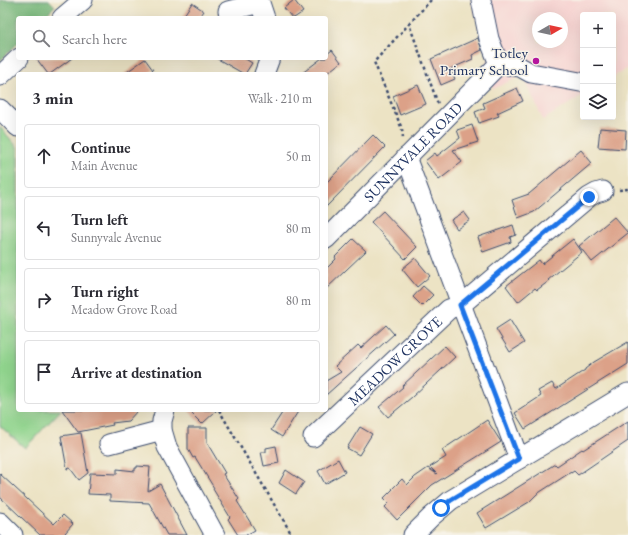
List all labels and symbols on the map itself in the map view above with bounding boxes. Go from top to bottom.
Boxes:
north arrow [532,12,568,48]
place label: Totley Primary School [440,43,528,79]
marker: Totley Primary School [531,56,541,66]
street label: SUNNYVALE ROAD [359,98,466,205]
route end [580,188,598,206]
street label: MEADOW GROVE [343,311,446,409]
route start [432,499,450,517]

